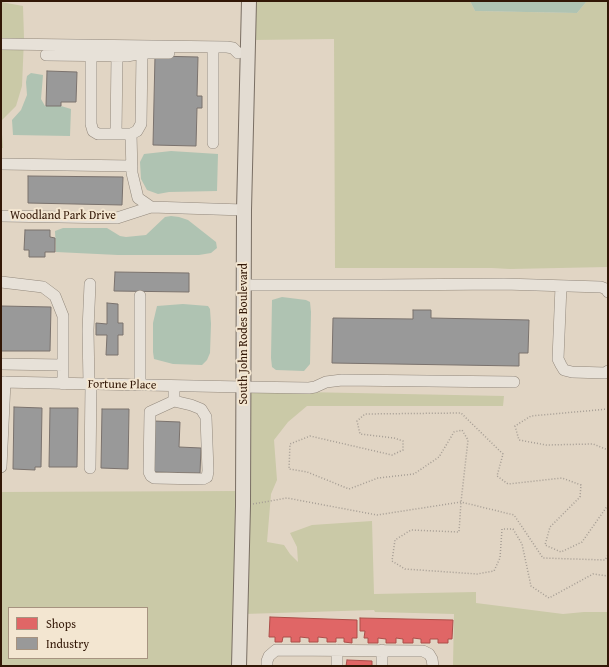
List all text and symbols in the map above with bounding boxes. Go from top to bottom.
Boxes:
street label: Woodland Park Drive [10,209,116,223]
street label: South John Rodes Boulevard [237,263,251,405]
street label: Fortune Place [88,377,156,393]
legend [8,607,148,659]
text: Shops [46,615,76,632]
text: Industry [46,635,89,652]

